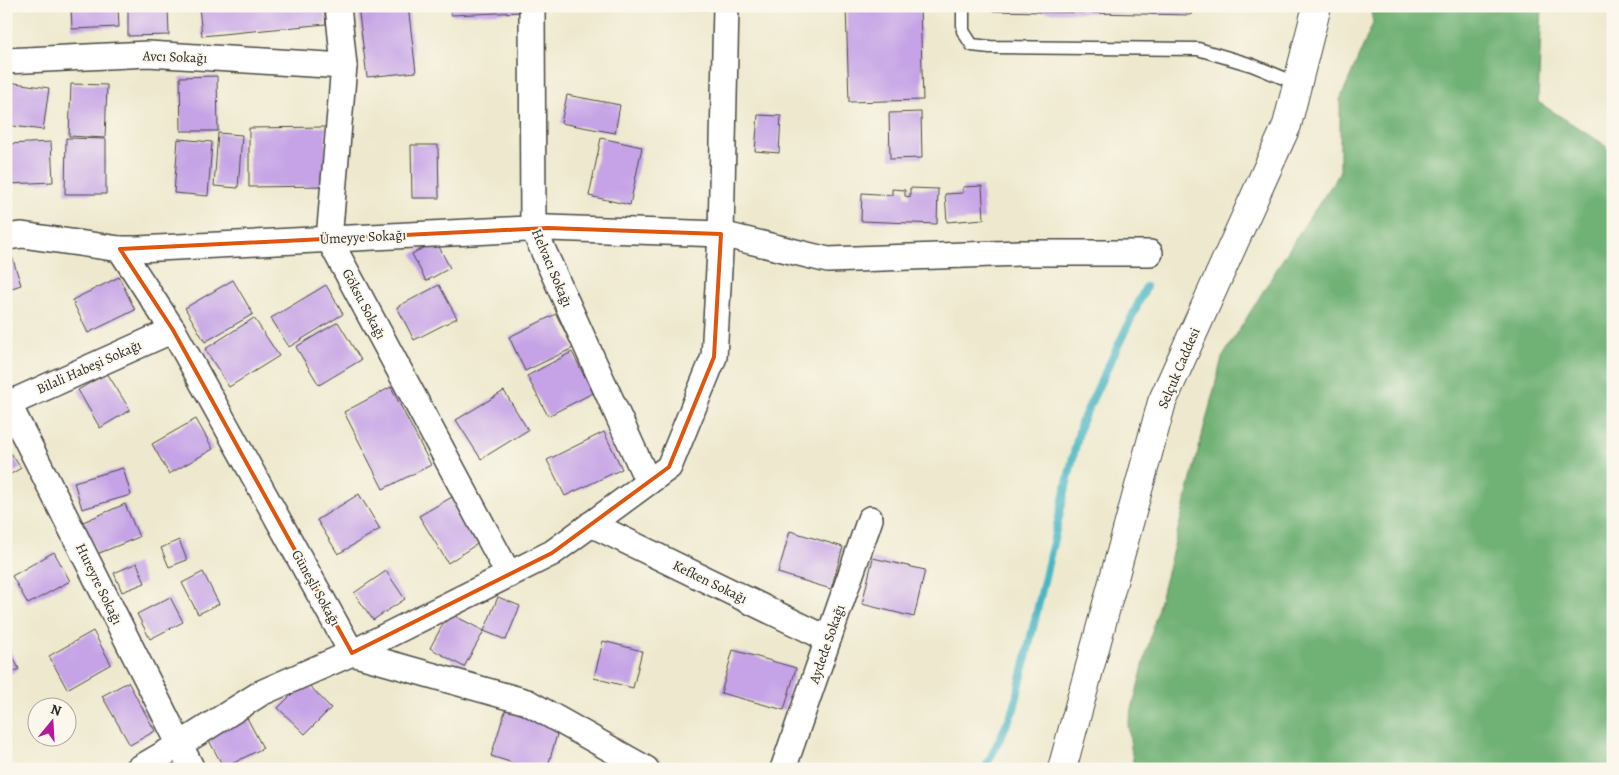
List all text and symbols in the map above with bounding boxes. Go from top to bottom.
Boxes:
street label: Avcı Sokağı [141,46,208,68]
street label: Ümeyye Sokağı [319,225,407,249]
street label: Helvacı Sokağı [527,226,577,310]
street label: Göksu Sokağı [337,265,391,343]
street label: Selçuk Caddesi [1153,325,1205,411]
street label: Bilali Habeşi Sokağı [33,335,145,399]
street label: Hureyre Sokağı [71,540,127,628]
street label: Güneşli Sokağı [287,546,345,630]
street label: Kefken Sokağı [669,556,751,608]
street label: Aydede Sokağı [804,602,849,687]
north arrow [28,698,78,748]
text: N [48,700,64,721]

